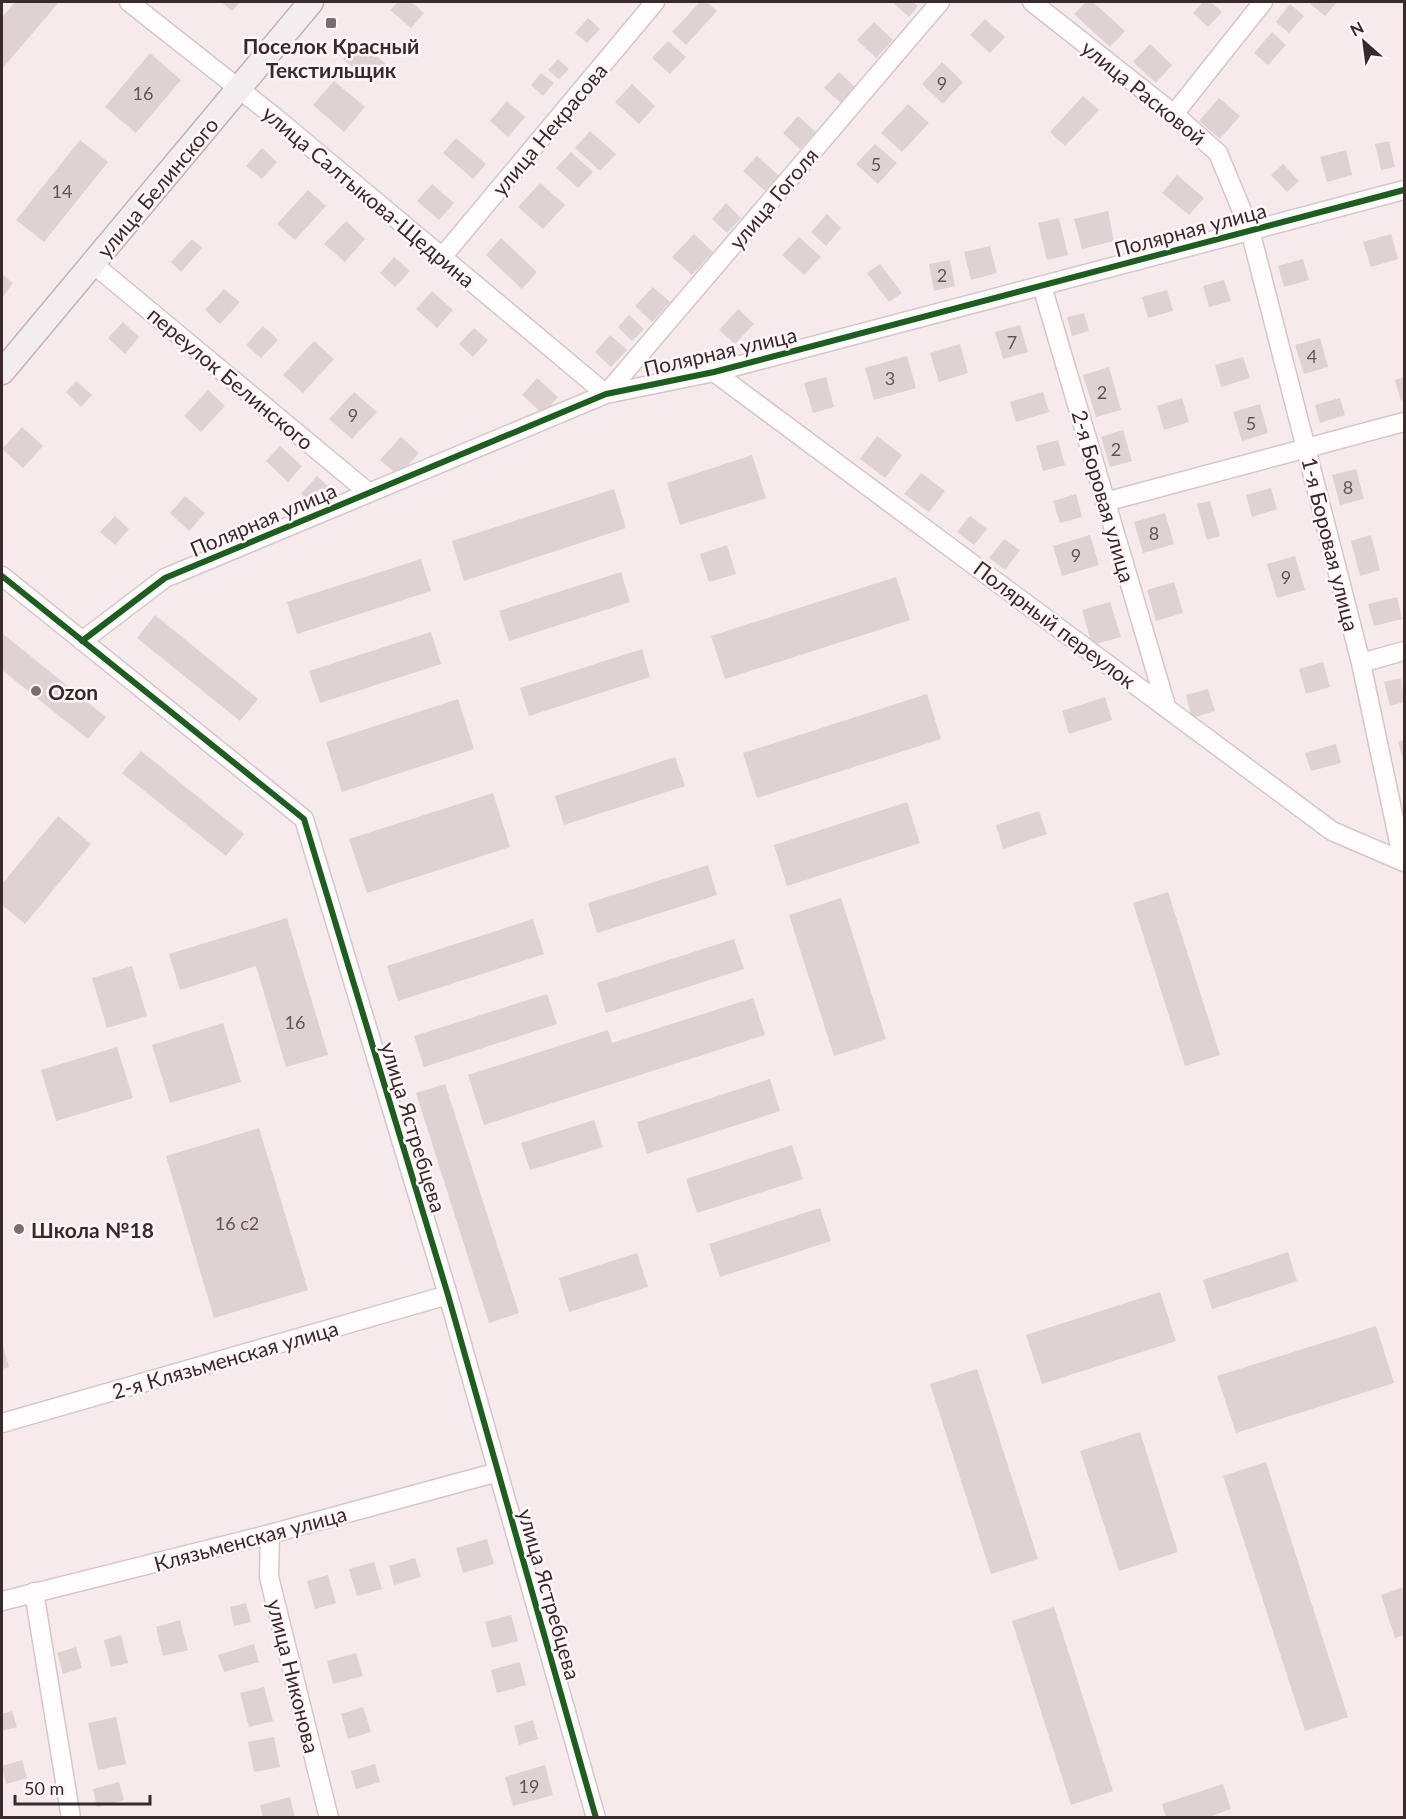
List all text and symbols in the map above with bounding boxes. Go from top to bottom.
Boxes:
north arrow [1334,12,1394,72]
marker: Поселок Красный Текстильщик [324,16,338,30]
text: N [1347,17,1367,40]
place label: Поселок Красный Текстильщик [243,33,419,82]
street label: улица Расковой [1077,34,1211,150]
street label: улица Некрасова [486,58,612,200]
house number: 9 [937,72,947,94]
house number: 16 [133,82,153,104]
street label: улица Салтыкова-Щедрина [258,100,480,292]
street label: улица Белинского [91,112,223,262]
street label: улица Гоголя [723,142,823,254]
house number: 5 [871,153,881,175]
house number: 14 [52,180,72,202]
street label: Полярная улица [1111,197,1269,261]
house number: 2 [937,264,947,286]
street label: переулок Белинского [143,301,319,455]
street label: Полярная улица [641,321,799,381]
house number: 7 [1007,331,1017,353]
house number: 4 [1307,345,1317,367]
house number: 3 [885,367,895,389]
house number: 2 [1097,381,1107,403]
house number: 9 [348,404,358,426]
street label: 2-я Боровая улица [1067,407,1141,585]
house number: 5 [1246,412,1256,434]
house number: 2 [1111,438,1121,460]
street label: 1-я Боровая улица [1297,455,1365,633]
house number: 8 [1343,476,1353,498]
street label: Полярная улица [186,477,340,561]
house number: 8 [1149,522,1159,544]
house number: 9 [1071,544,1081,566]
street label: Полярный переулок [969,555,1141,693]
house number: 9 [1281,566,1291,588]
place label: Ozon [48,679,98,704]
marker: Ozon [29,684,43,698]
house number: 16 [285,1011,305,1033]
street label: улица Ястребцева [376,1039,452,1215]
house number: 16 с2 [215,1212,259,1234]
place label: Школа №18 [31,1217,154,1242]
marker: Школа №18 [12,1222,26,1236]
street label: 2-я Клязьменская улица [109,1315,341,1403]
street label: Клязьменская улица [151,1500,349,1576]
street label: улица Ястребцева [514,1506,586,1682]
street label: улица Никонова [263,1596,325,1756]
scale bar [15,1768,150,1806]
house number: 19 [519,1775,539,1797]
text: 50 m [24,1777,64,1799]

